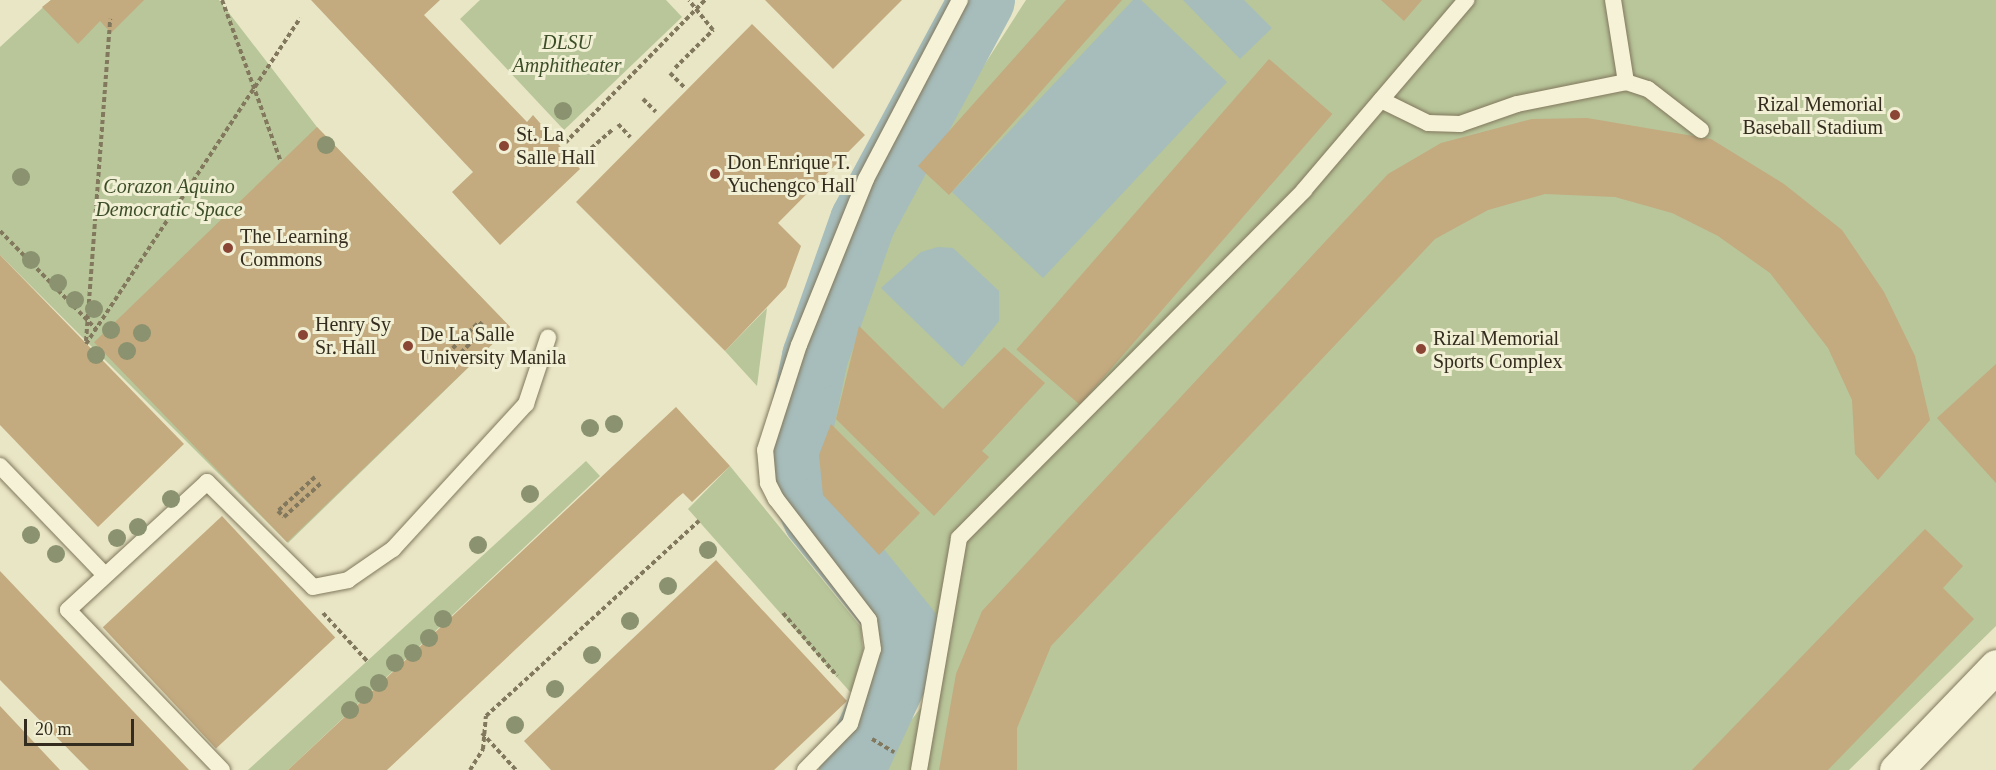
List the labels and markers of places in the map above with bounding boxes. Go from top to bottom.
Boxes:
place label: Rizal Memorial Baseball Stadium [1742,92,1883,139]
marker: Rizal Memorial Baseball Stadium [1888,108,1902,122]
place label: St. La Salle Hall [516,122,595,169]
marker: St. La Salle Hall [497,139,511,153]
place label: Don Enrique T. Yuchengco Hall [727,150,855,197]
marker: Don Enrique T. Yuchengco Hall [708,167,722,181]
place label: The Learning Commons [240,225,348,272]
marker: The Learning Commons [221,241,235,255]
place label: Henry Sy Sr. Hall [315,312,391,359]
place label: De La Salle University Manila [420,322,566,369]
place label: Rizal Memorial Sports Complex [1433,326,1562,373]
marker: Henry Sy Sr. Hall [296,328,310,342]
marker: De La Salle University Manila [401,339,415,353]
marker: Rizal Memorial Sports Complex [1414,342,1428,356]

